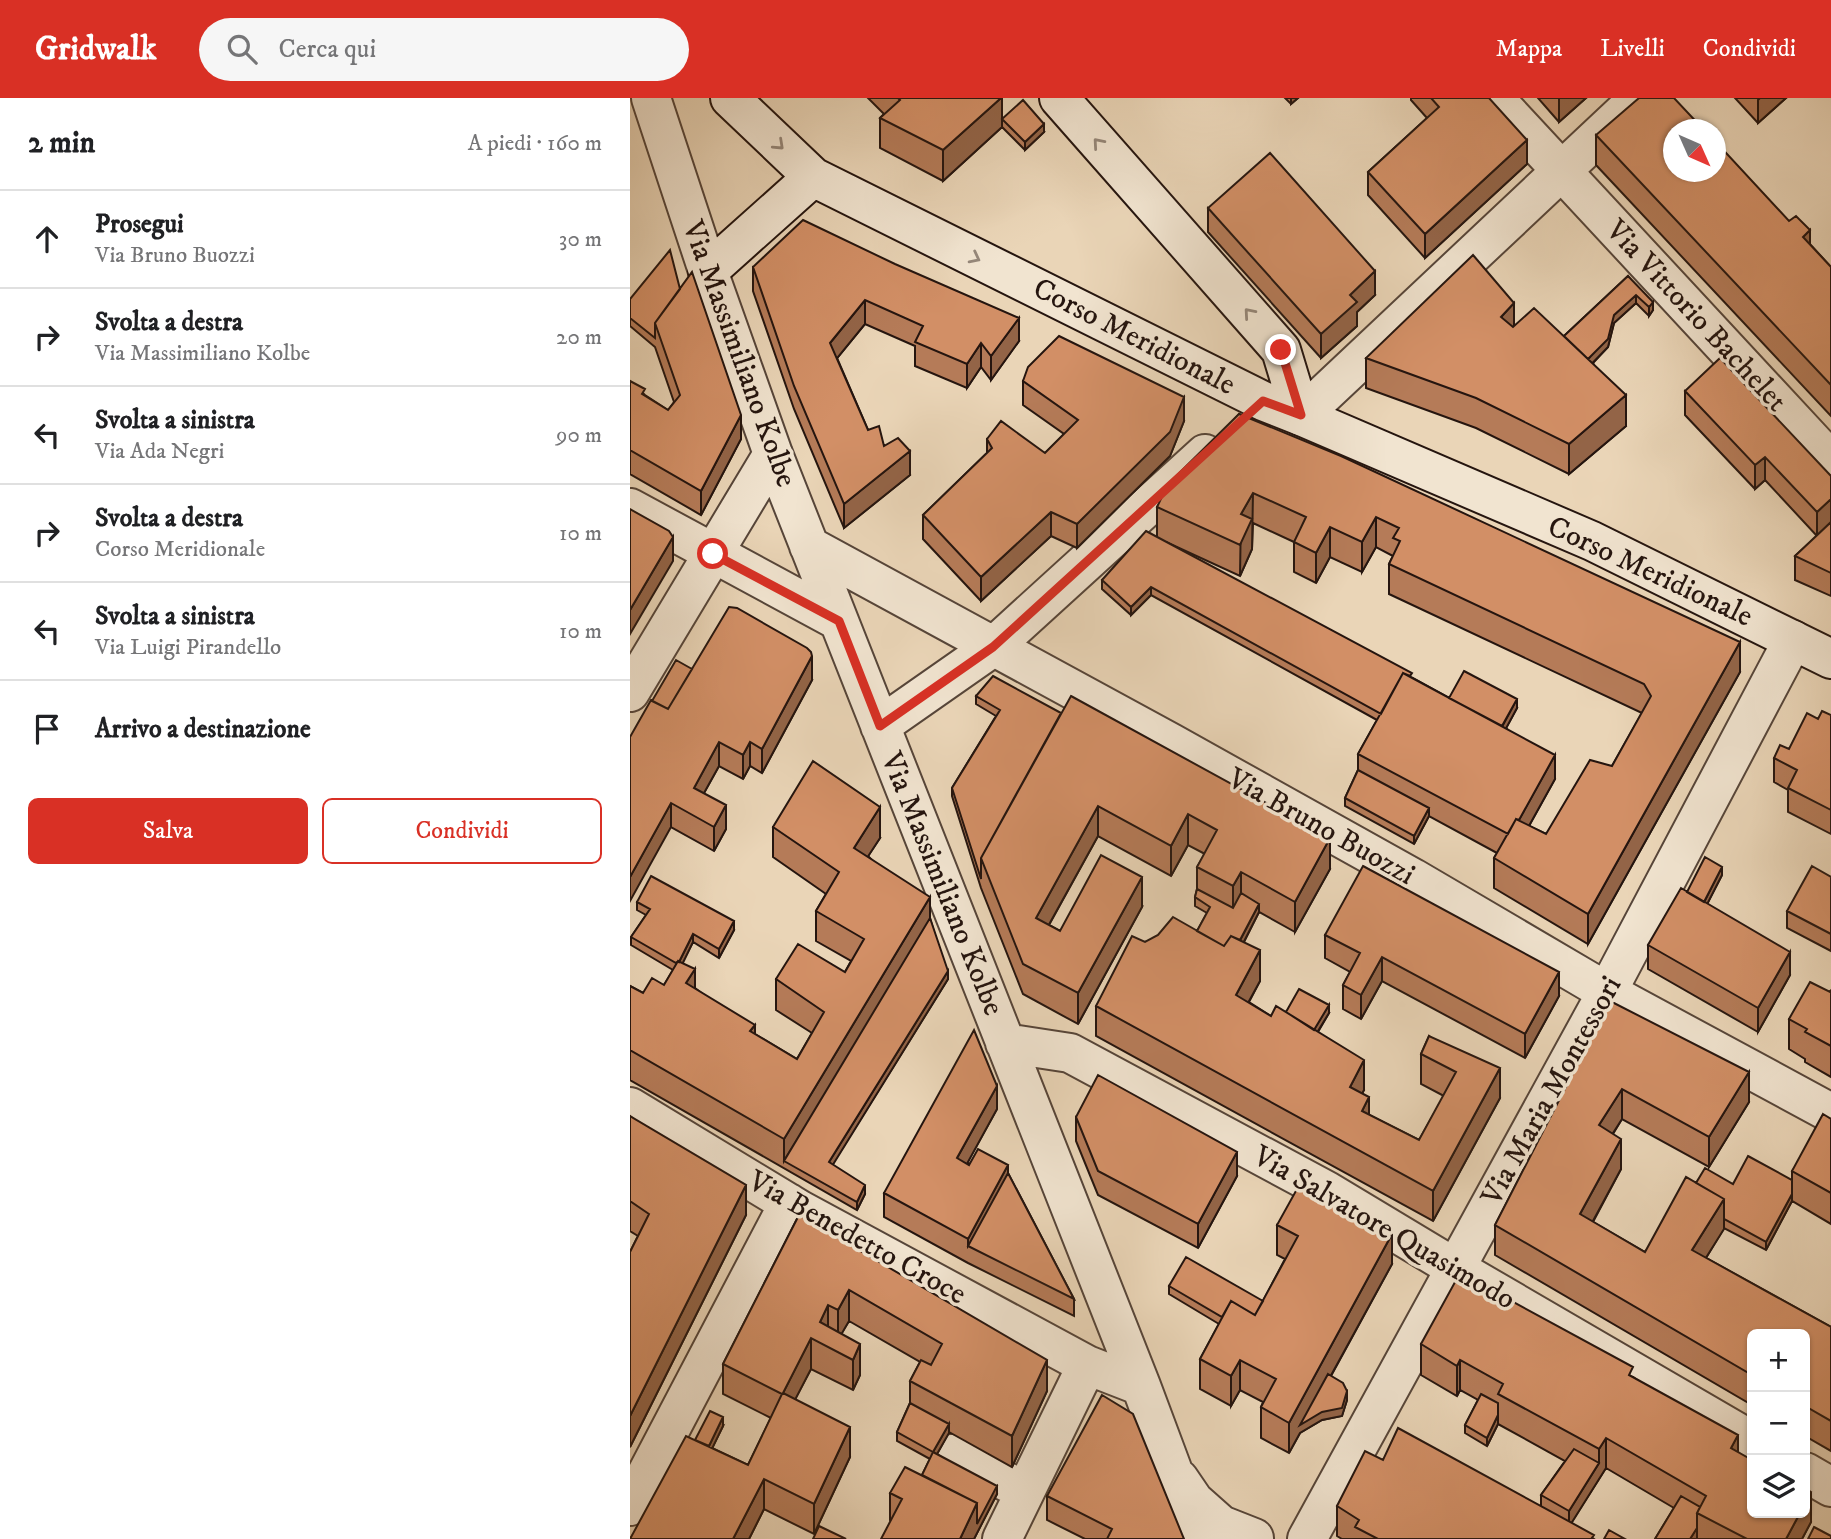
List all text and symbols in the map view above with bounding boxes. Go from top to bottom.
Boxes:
search box [199,18,689,81]
text: Gridwalk [35,29,157,70]
icon: search [223,30,261,68]
text: Cerca qui [279,33,376,66]
text: Mappa [1496,34,1562,64]
text: Livelli [1600,34,1665,64]
text: Condividi [1703,34,1796,64]
north arrow [1663,119,1726,182]
text: 2 min [28,125,95,162]
text: A piedi · 160 m [468,129,602,158]
one-way arrow [771,136,784,149]
one-way arrow [1094,138,1106,151]
text: Prosegui [95,208,184,241]
street label: Via Vittorio Bachelet [1597,211,1795,420]
street label: Via Massimiliano Kolbe [673,215,804,492]
icon: ahead [28,220,66,258]
text: 30 m [559,225,602,254]
text: Via Bruno Buozzi [95,241,255,270]
one-way arrow [968,249,980,263]
street label: Corso Meridionale [1027,270,1241,404]
text: Svolta a destra [95,306,243,339]
one-way arrow [1244,309,1257,322]
icon: right [28,318,66,356]
text: 20 m [556,323,602,352]
route end [1265,334,1296,365]
text: Via Massimiliano Kolbe [95,339,310,368]
text: Svolta a sinistra [95,404,255,437]
icon: left [28,416,66,454]
text: 90 m [556,421,602,450]
text: Via Ada Negri [95,437,225,466]
text: Svolta a destra [95,502,243,535]
street label: Corso Meridionale [1542,508,1758,636]
icon: right [28,514,66,552]
text: 10 m [559,519,602,548]
text: Corso Meridionale [95,535,265,564]
route start [697,538,728,569]
text: Svolta a sinistra [95,600,255,633]
icon: left [28,612,66,650]
text: 10 m [559,617,602,646]
text: Via Luigi Pirandello [95,633,281,662]
icon: arrive [28,710,66,748]
text: Arrivo a destinazione [95,713,311,746]
street label: Via Massimiliano Kolbe [872,746,1012,1021]
street label: Via Bruno Buozzi [1220,760,1421,894]
button: Salva [28,798,308,864]
button: Condividi [322,798,602,864]
street label: Via Maria Montessori [1473,970,1630,1213]
street label: Via Salvatore Quasimodo [1245,1137,1522,1318]
street label: Via Benedetto Croce [741,1162,972,1313]
map controls [1747,1329,1810,1518]
button: + [1747,1329,1810,1392]
button: − [1747,1392,1810,1455]
button: layers [1747,1455,1810,1518]

